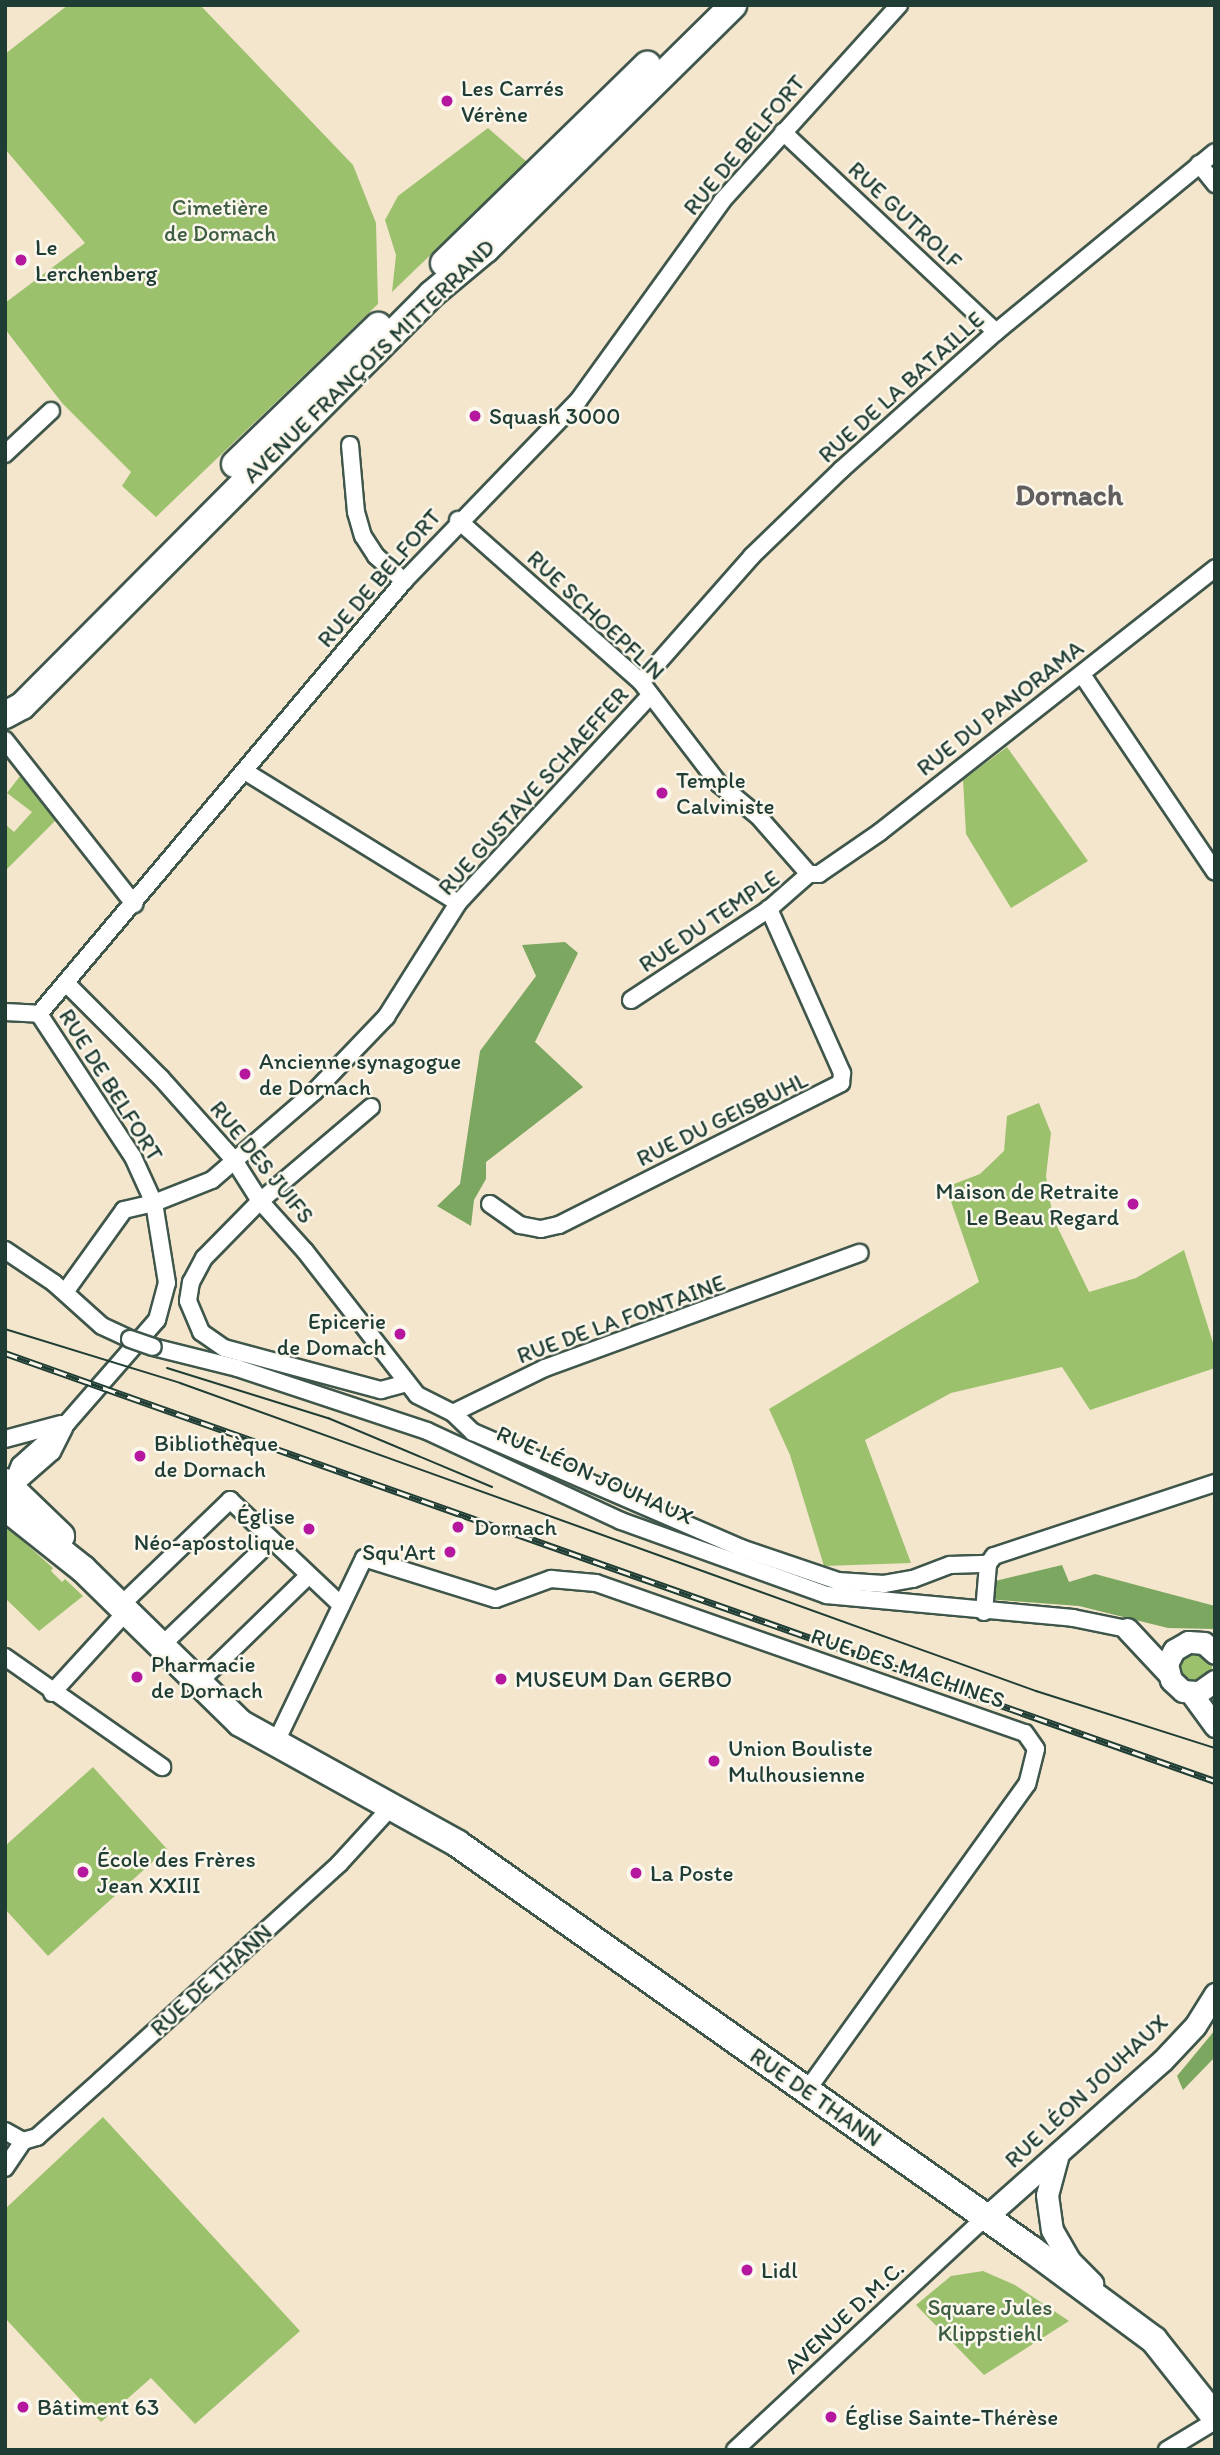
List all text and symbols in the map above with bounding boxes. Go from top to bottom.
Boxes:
street label: RUE DE BELFORT [677,69,811,221]
place label: Les Carrés Vérène [461,74,565,128]
marker: Les Carrés Vérène [439,93,455,109]
street label: RUE GUTROLF [842,155,968,275]
park label: Cimetière de Dornach [164,193,276,247]
street label: AVENUE FRANÇOIS MITTERRAND [236,232,502,490]
place label: Le Lerchenberg [35,233,157,287]
marker: Le Lerchenberg [13,252,29,268]
street label: RUE DE LA BATAILLE [812,305,990,469]
place label: Squash 3000 [489,402,620,430]
marker: Squash 3000 [467,408,483,424]
district label: Dornach [1015,477,1123,513]
street label: RUE DE BELFORT [311,503,447,653]
street label: RUE SCHOEPFLIN [520,543,672,687]
street label: RUE DU PANORAMA [911,634,1089,782]
street label: RUE GUSTAVE SCHAEFFER [432,681,634,901]
place label: Temple Calviniste [676,766,775,820]
marker: Temple Calviniste [654,785,670,801]
street label: RUE DU TEMPLE [633,863,785,979]
street label: RUE DE BELFORT [53,1004,169,1166]
place label: Ancienne synagogue de Dornach [259,1047,461,1101]
street label: RUE DU GEISBUHL [631,1065,813,1173]
marker: Ancienne synagogue de Dornach [237,1066,253,1082]
street label: RUE DES JUIFS [204,1095,320,1229]
place label: Maison de Retraite Le Beau Regard [936,1177,1119,1231]
marker: Maison de Retraite Le Beau Regard [1125,1196,1141,1212]
street label: RUE DE LA FONTAINE [513,1268,729,1370]
place label: Epicerie de Domach [277,1307,386,1361]
marker: Epicerie de Domach [392,1326,408,1342]
street label: RUE LÉON JOUHAUX [492,1419,698,1531]
place label: Bibliothèque de Dornach [154,1429,278,1483]
marker: Bibliothèque de Dornach [132,1448,148,1464]
place label: Église Néo-apostolique [134,1502,295,1556]
place label: Dornach [474,1513,557,1541]
marker: Dornach [448,1517,468,1537]
marker: Église Néo-apostolique [301,1521,317,1537]
place label: Squ'Art [362,1538,436,1566]
marker: Squ'Art [442,1544,458,1560]
street label: RUE DES MACHINES [807,1622,1009,1714]
place label: Pharmacie de Dornach [151,1650,263,1704]
place label: MUSEUM Dan GERBO [515,1665,732,1693]
marker: Pharmacie de Dornach [129,1669,145,1685]
marker: MUSEUM Dan GERBO [493,1671,509,1687]
place label: Union Bouliste Mulhousienne [728,1734,873,1788]
marker: Union Bouliste Mulhousienne [706,1753,722,1769]
place label: École des Frères Jean XXIII [97,1845,256,1899]
place label: La Poste [650,1859,733,1887]
marker: École des Frères Jean XXIII [75,1864,91,1880]
marker: La Poste [628,1865,644,1881]
street label: RUE DE THANN [144,1918,278,2042]
street label: RUE LÉON JOUHAUX [999,2008,1173,2174]
street label: RUE DE THANN [745,2041,887,2153]
street label: AVENUE D.M.C. [778,2254,910,2380]
place label: Lidl [761,2256,798,2284]
marker: Lidl [739,2262,755,2278]
park label: Square Jules Klippstiehl [927,2293,1053,2347]
place label: Bâtiment 63 [37,2393,159,2421]
marker: Bâtiment 63 [15,2399,31,2415]
place label: Église Sainte-Thérèse [845,2403,1058,2431]
marker: Église Sainte-Thérèse [823,2409,839,2425]

